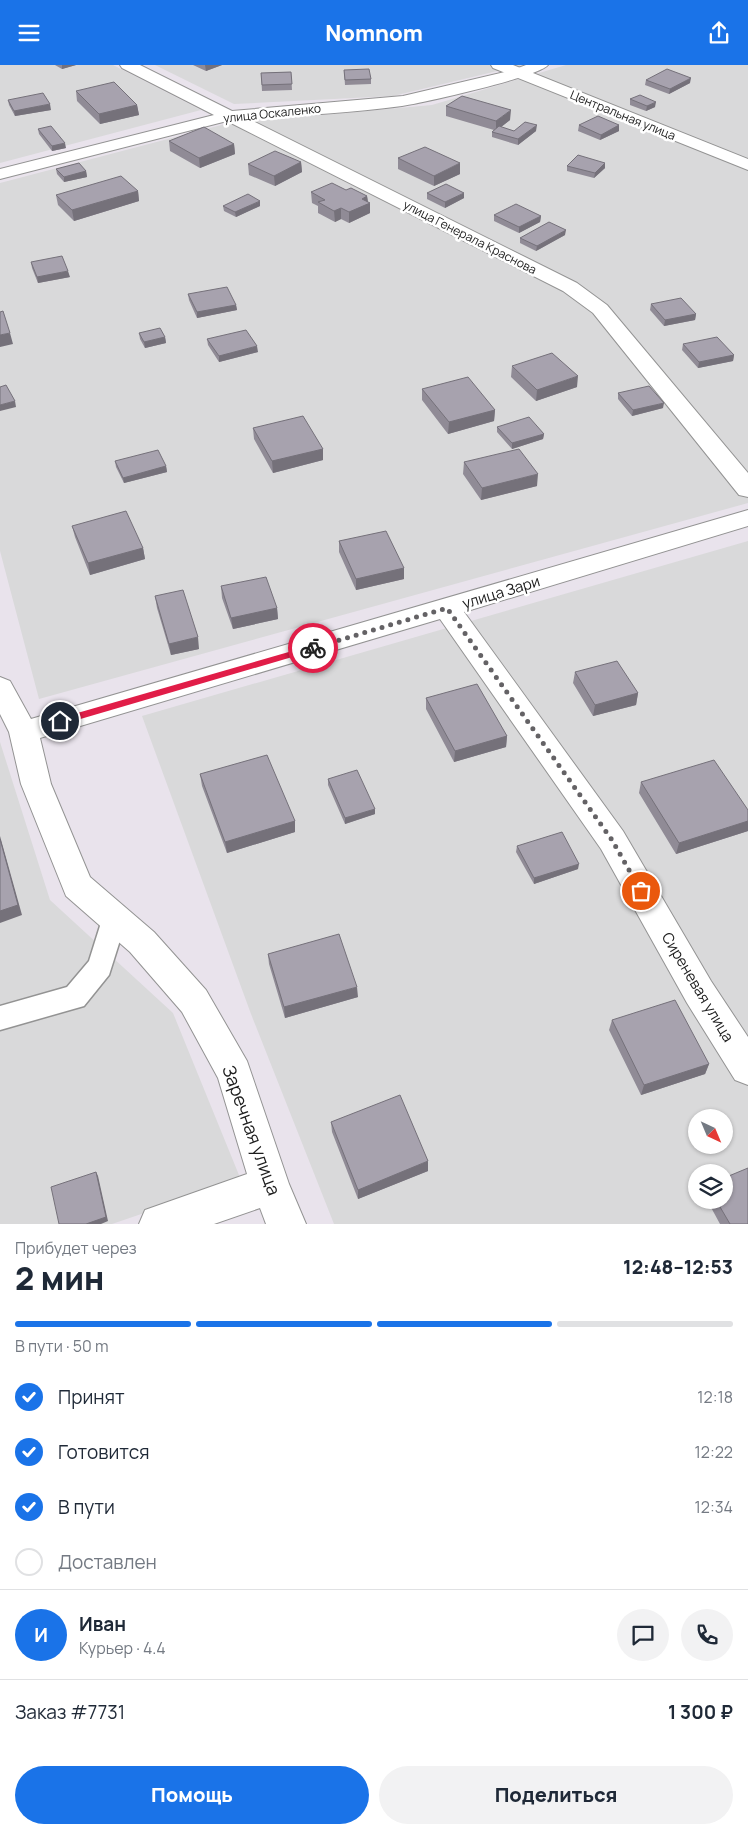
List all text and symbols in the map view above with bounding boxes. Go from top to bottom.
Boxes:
text: Nomnom [325,18,423,48]
icon: menu [15,19,43,47]
icon: share [705,19,733,47]
street label: Центральная улица [568,86,678,144]
street label: улица Оскаленко [222,99,322,127]
street label: улица Генерала Краснова [400,196,540,278]
street label: улица Зари [460,570,542,614]
courier [288,623,338,673]
icon: bike [299,634,327,662]
pin [39,700,81,742]
icon: home [46,707,74,735]
pin [620,870,662,912]
icon: bag [627,877,655,905]
street label: Сиреневая улица [657,928,739,1046]
street label: Заречная улица [217,1062,287,1198]
north arrow [688,1109,732,1154]
map controls [688,1109,733,1209]
button: layers [688,1164,733,1209]
text: Прибудет через [15,1237,137,1259]
text: 12:48–12:53 [623,1254,733,1280]
text: 2 мин [15,1256,104,1300]
text: В пути · 50 m [15,1335,109,1357]
icon: check [15,1383,43,1411]
text: Принят [58,1384,125,1410]
text: 12:18 [697,1386,733,1408]
icon: check [15,1438,43,1466]
text: Готовится [58,1439,150,1465]
text: 12:22 [695,1441,733,1463]
icon: check [15,1493,43,1521]
text: В пути [58,1494,115,1520]
text: 12:34 [695,1496,733,1518]
text: Доставлен [58,1549,157,1575]
button: chat [617,1609,669,1661]
button: phone [681,1609,733,1661]
text: Иван [79,1611,126,1637]
text: И [34,1622,48,1648]
text: Курьер · 4.4 [79,1637,166,1659]
text: Заказ #7731 [15,1699,125,1725]
text: 1 300 ₽ [668,1699,733,1725]
button: Помощь [15,1766,369,1824]
button: Поделиться [379,1766,733,1824]

